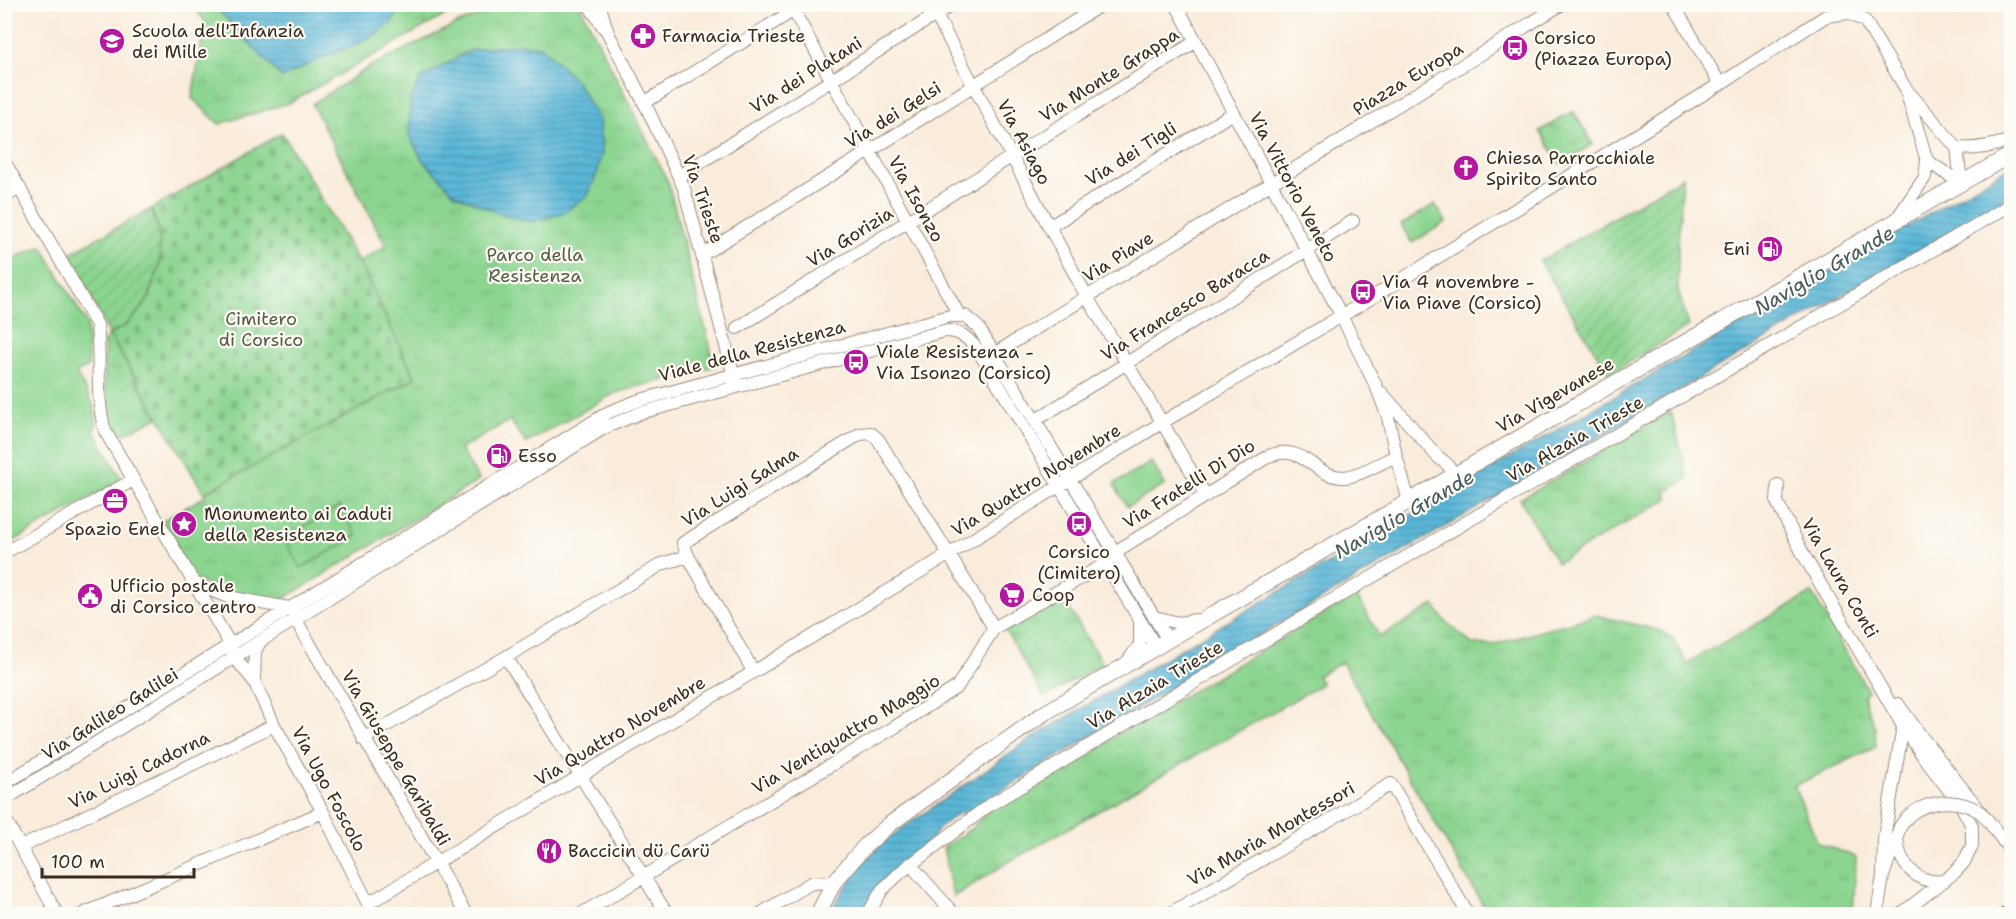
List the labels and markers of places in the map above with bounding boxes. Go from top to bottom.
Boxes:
place label: Scuola dell'Infanzia dei Mille [132,19,304,64]
pharmacy icon: Farmacia Trieste [628,21,658,51]
place label: Farmacia Trieste [662,24,806,48]
school or university icon: Scuola dell'Infanzia dei Mille [97,26,127,56]
place label: Corsico (Piazza Europa) [1534,26,1672,71]
bus stop icon: Corsico (Piazza Europa) [1500,33,1530,63]
place label: Chiesa Parrocchiale Spirito Santo [1486,146,1655,191]
church icon: Chiesa Parrocchiale Spirito Santo [1451,153,1481,183]
fuel station icon: Eni [1755,234,1785,264]
place label: Eni [1723,237,1750,261]
place label: Via 4 novembre - Via Piave (Corsico) [1382,270,1541,315]
bus stop icon: Via 4 novembre - Via Piave (Corsico) [1348,277,1378,307]
place label: Viale Resistenza - Via Isonzo (Corsico) [876,340,1051,385]
bus stop icon: Viale Resistenza - Via Isonzo (Corsico) [841,347,871,377]
fuel station icon: Esso [484,441,514,471]
place label: Esso [518,444,557,468]
office icon: Spazio Enel [100,486,130,516]
place label: Monumento ai Caduti della Resistenza [204,502,392,547]
place icon: Monumento ai Caduti della Resistenza [169,509,199,539]
bus stop icon: Corsico (Cimitero) [1064,509,1094,539]
place label: Spazio Enel [65,517,166,541]
place label: Corsico (Cimitero) [1037,540,1121,585]
place label: Ufficio postale di Corsico centro [110,574,256,619]
supermarket icon: Coop [997,580,1027,610]
public building icon: Ufficio postale di Corsico centro [75,581,105,611]
place label: Coop [1032,583,1075,607]
restaurant icon: Baccicin dü Carü [534,836,564,866]
place label: Baccicin dü Carü [568,839,710,863]

